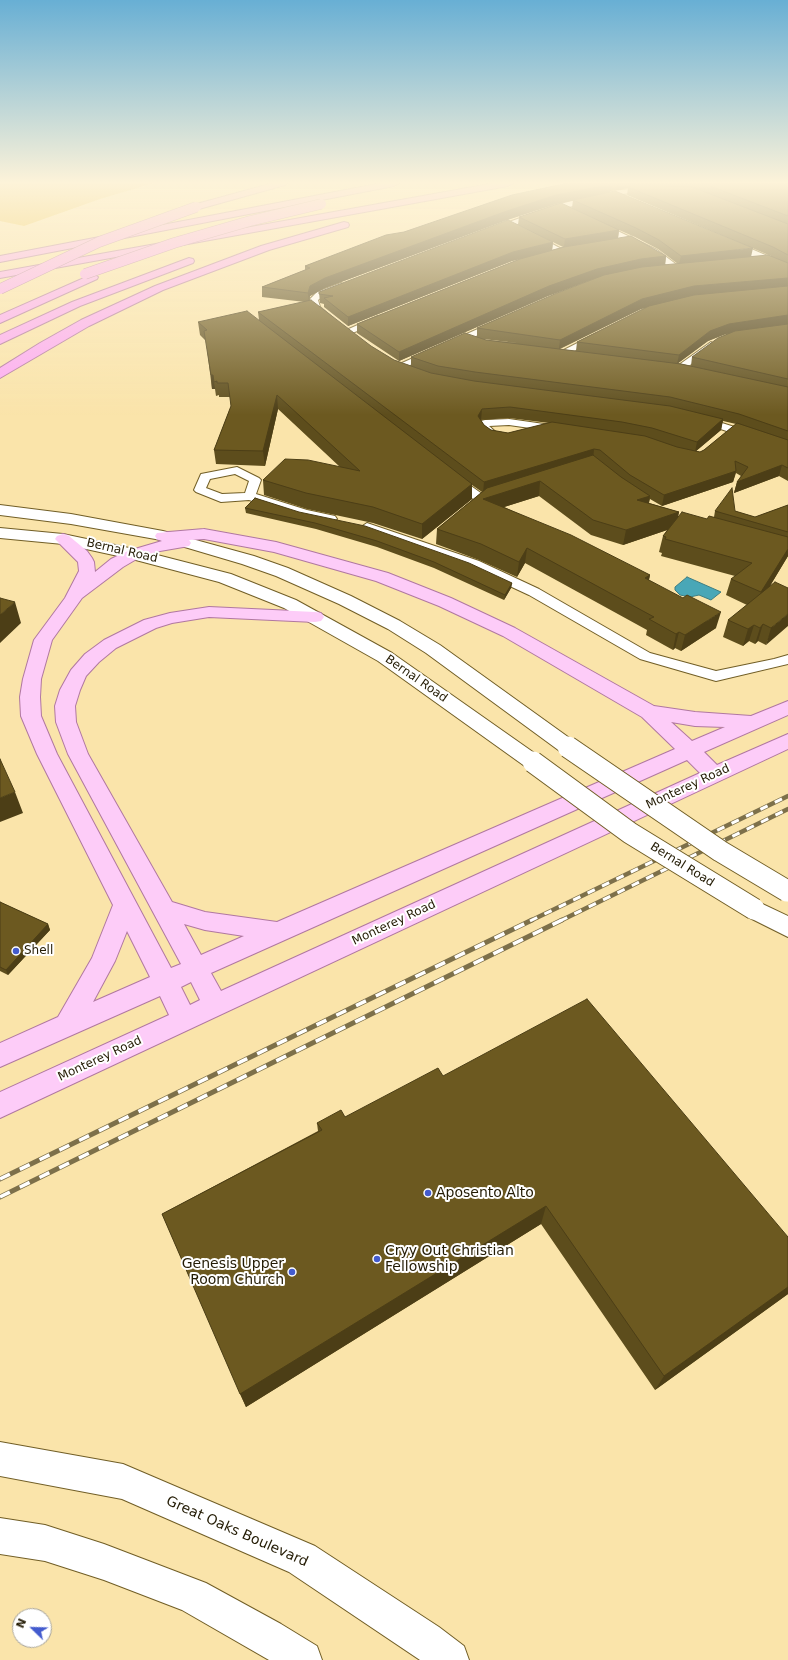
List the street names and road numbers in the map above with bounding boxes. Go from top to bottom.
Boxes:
street label: Bernal Road [85,536,159,566]
street label: Bernal Road [382,652,450,706]
street label: Monterey Road [644,761,732,813]
street label: Bernal Road [647,840,717,890]
street label: Monterey Road [350,897,438,949]
street label: Monterey Road [56,1033,144,1085]
street label: Great Oaks Boulevard [163,1493,311,1571]

